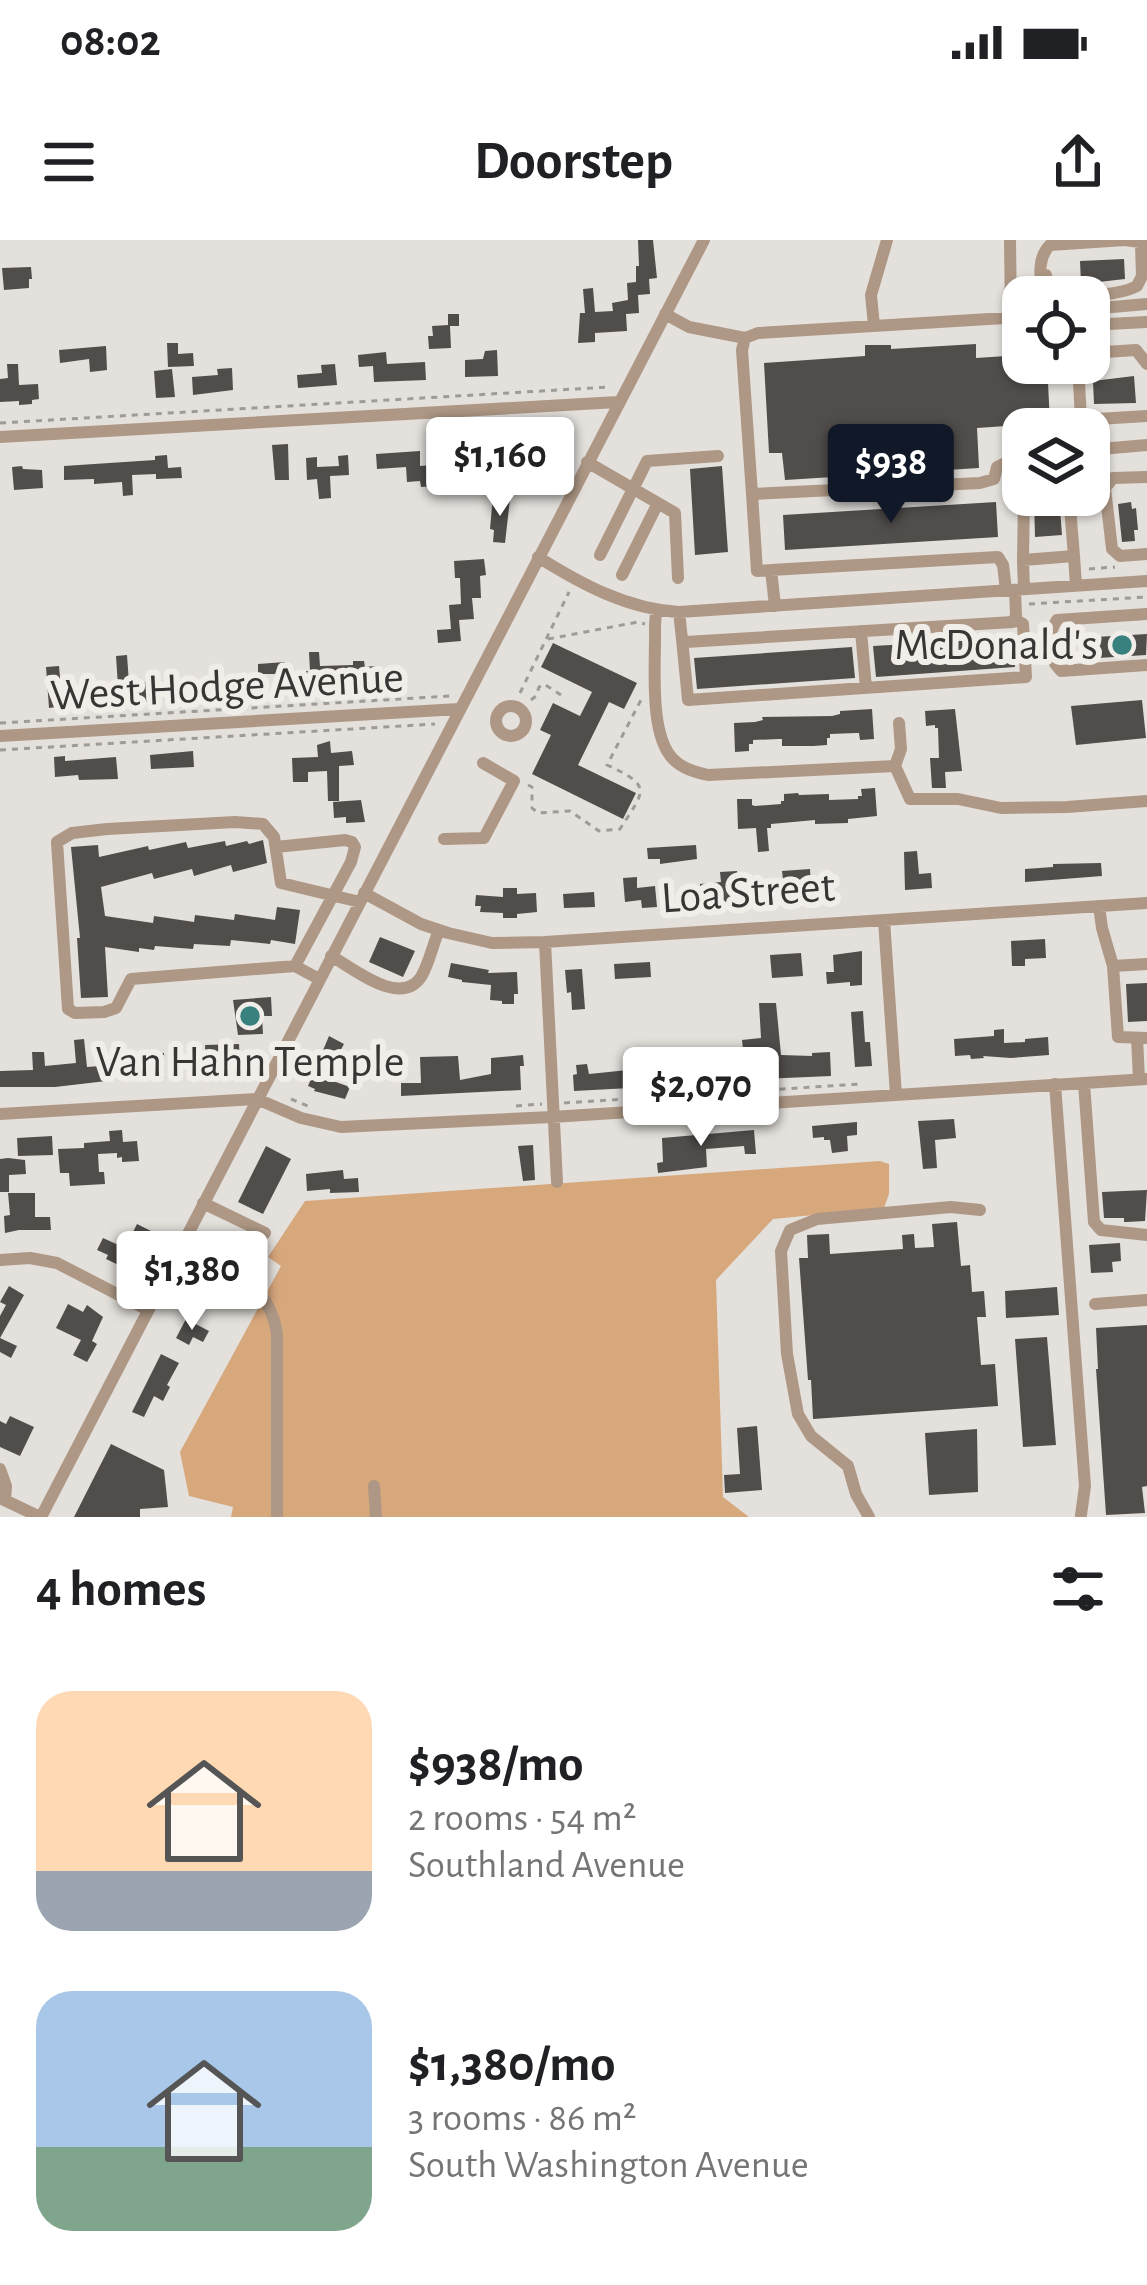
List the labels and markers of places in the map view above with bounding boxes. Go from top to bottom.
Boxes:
pin: $1,160 [402,417,598,519]
pin: $938 [820,424,962,526]
place label: McDonald's [894,623,1098,668]
marker: McDonald's [1109,632,1135,658]
marker: Van Hahn Temple [237,1003,263,1029]
place label: Van Hahn Temple [96,1040,404,1085]
pin: $2,070 [603,1047,799,1149]
pin: $1,380 [94,1231,290,1333]

